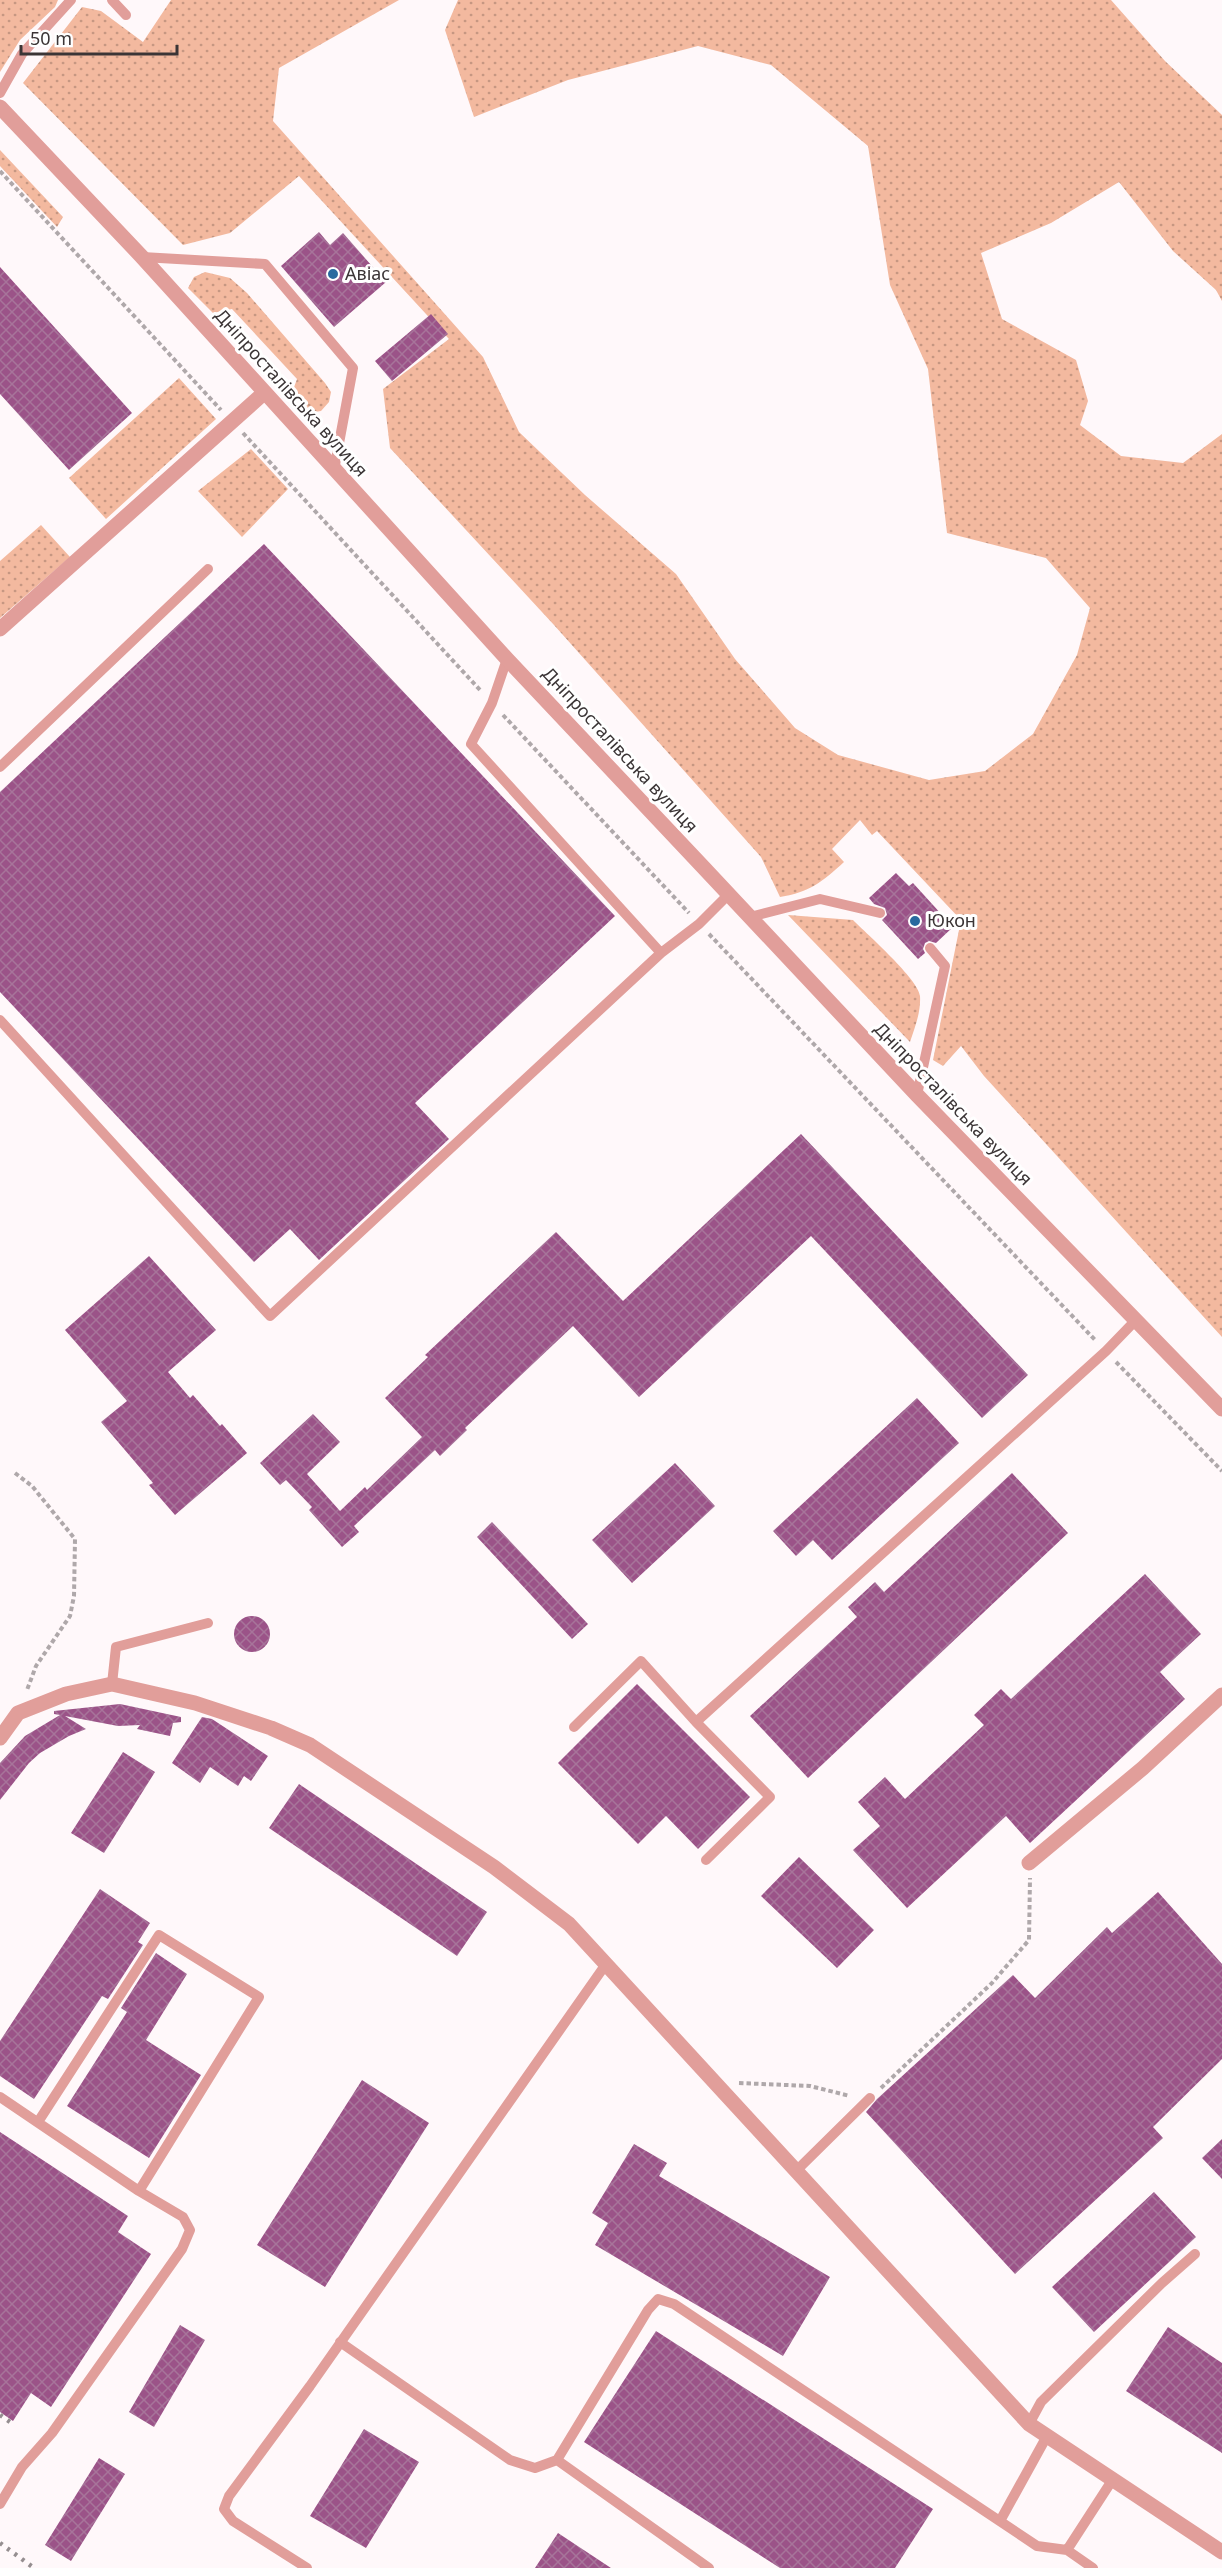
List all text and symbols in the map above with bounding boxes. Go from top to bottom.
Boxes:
scale bar [21,18,177,56]
text: 50 m [30,26,72,50]
place label: Авіас [345,261,390,285]
marker: Авіас [326,267,340,281]
street label: Дніпросталівська вулиця [210,303,374,481]
street label: Дніпросталівська вулиця [538,661,704,837]
place label: Юкон [927,908,976,932]
marker: Юкон [908,914,922,928]
street label: Дніпросталівська вулиця [869,1017,1038,1190]

